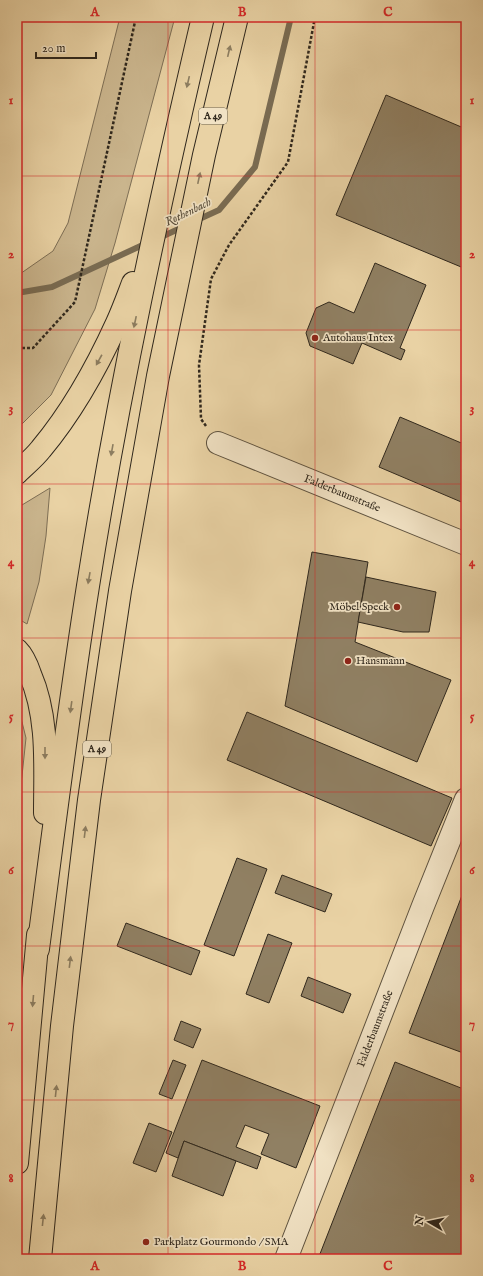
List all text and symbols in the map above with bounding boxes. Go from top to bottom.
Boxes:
text: A [90,4,101,21]
text: B [238,4,247,21]
text: C [383,4,393,21]
scale bar [36,34,96,60]
text: 20 m [42,41,65,56]
one-way arrow [226,45,232,57]
one-way arrow [184,76,190,88]
text: 1 [9,92,14,109]
text: 1 [470,92,475,109]
road number: A 49 [199,108,227,124]
one-way arrow [197,172,203,184]
water label: Rothenbach [163,194,213,230]
text: 2 [8,246,14,263]
text: 2 [469,246,475,263]
one-way arrow [132,316,138,329]
place label: Autohaus Intex [322,331,394,345]
marker: Autohaus Intex [310,333,320,343]
one-way arrow [95,354,102,366]
text: 3 [9,400,14,417]
text: 3 [470,400,475,417]
one-way arrow [108,444,114,456]
street label: Falderbaumstraße [302,472,383,515]
text: 4 [8,554,15,571]
text: 4 [469,554,476,571]
one-way arrow [86,572,92,584]
place label: Möbel Speck [329,600,389,614]
marker: Möbel Speck [392,602,402,612]
place label: Hansmann [356,654,405,668]
marker: Hansmann [343,656,353,666]
one-way arrow [68,701,74,713]
text: 5 [9,708,14,725]
text: 5 [470,708,475,725]
road number: A 49 [83,741,111,757]
one-way arrow [42,747,48,760]
one-way arrow [82,826,88,839]
text: 6 [8,862,14,879]
text: 6 [469,862,475,879]
one-way arrow [67,956,73,968]
street label: Falderbaumstraße [354,988,397,1069]
one-way arrow [29,995,36,1007]
text: 7 [8,1016,14,1033]
text: 7 [469,1016,475,1033]
one-way arrow [53,1085,59,1097]
text: 8 [8,1170,14,1187]
text: 8 [469,1170,475,1187]
north arrow [409,1202,449,1242]
one-way arrow [40,1214,46,1226]
text: N [412,1214,428,1227]
place label: Parkplatz Gourmondo / SMA [154,1235,289,1249]
marker: Parkplatz Gourmondo / SMA [141,1237,151,1247]
text: A [90,1258,101,1275]
text: B [238,1258,247,1275]
text: C [383,1258,393,1275]

